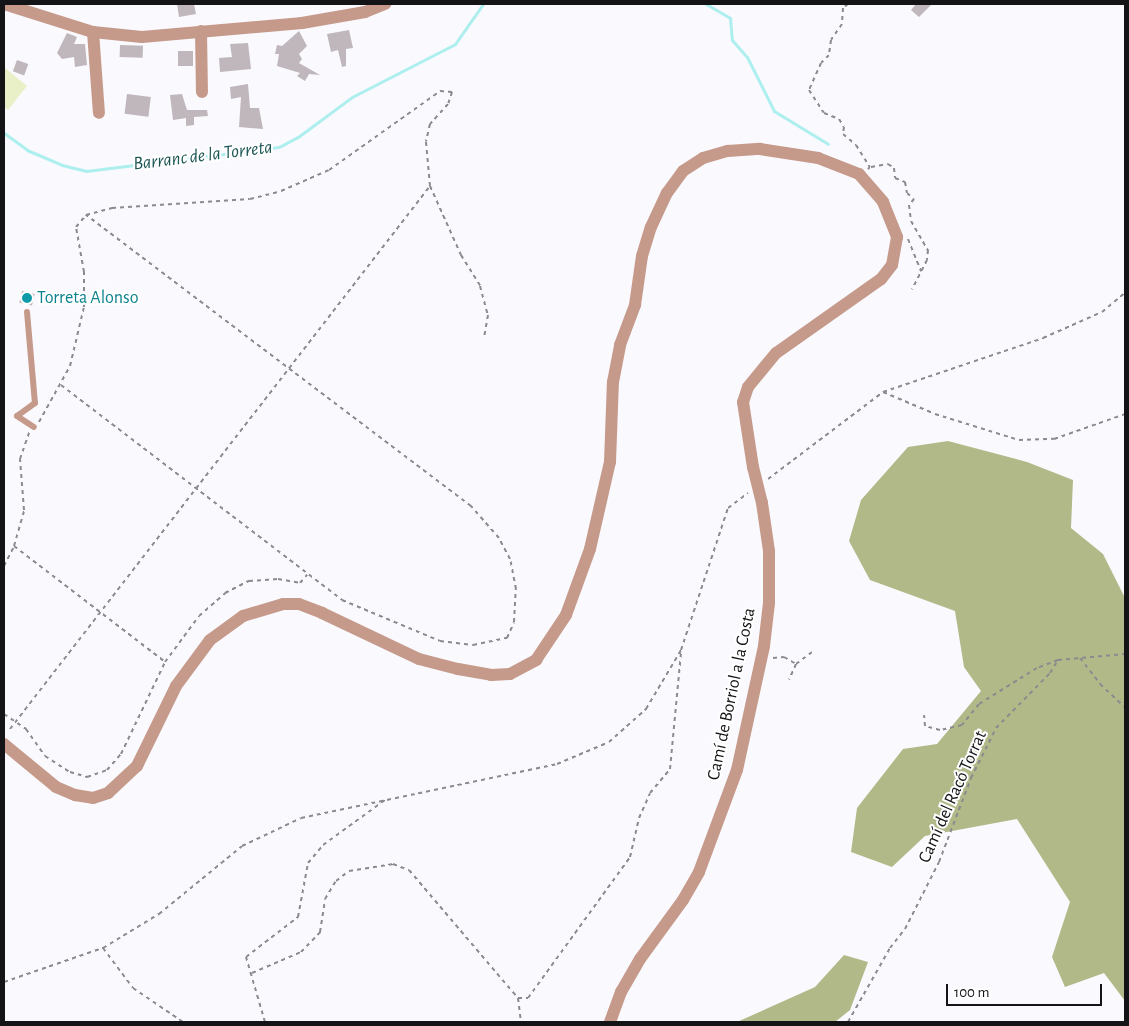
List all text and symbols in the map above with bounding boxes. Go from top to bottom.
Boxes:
water label: Barranc de la Torreta [132,136,274,176]
place label: Torreta Alonso [37,287,139,309]
marker: Torreta Alonso [21,292,33,304]
street label: Camí de Borriol a la Costa [703,606,761,782]
street label: Camí del Racó Torrat [914,727,992,867]
scale bar [949,974,1105,1006]
text: 100 m [954,985,989,1000]

